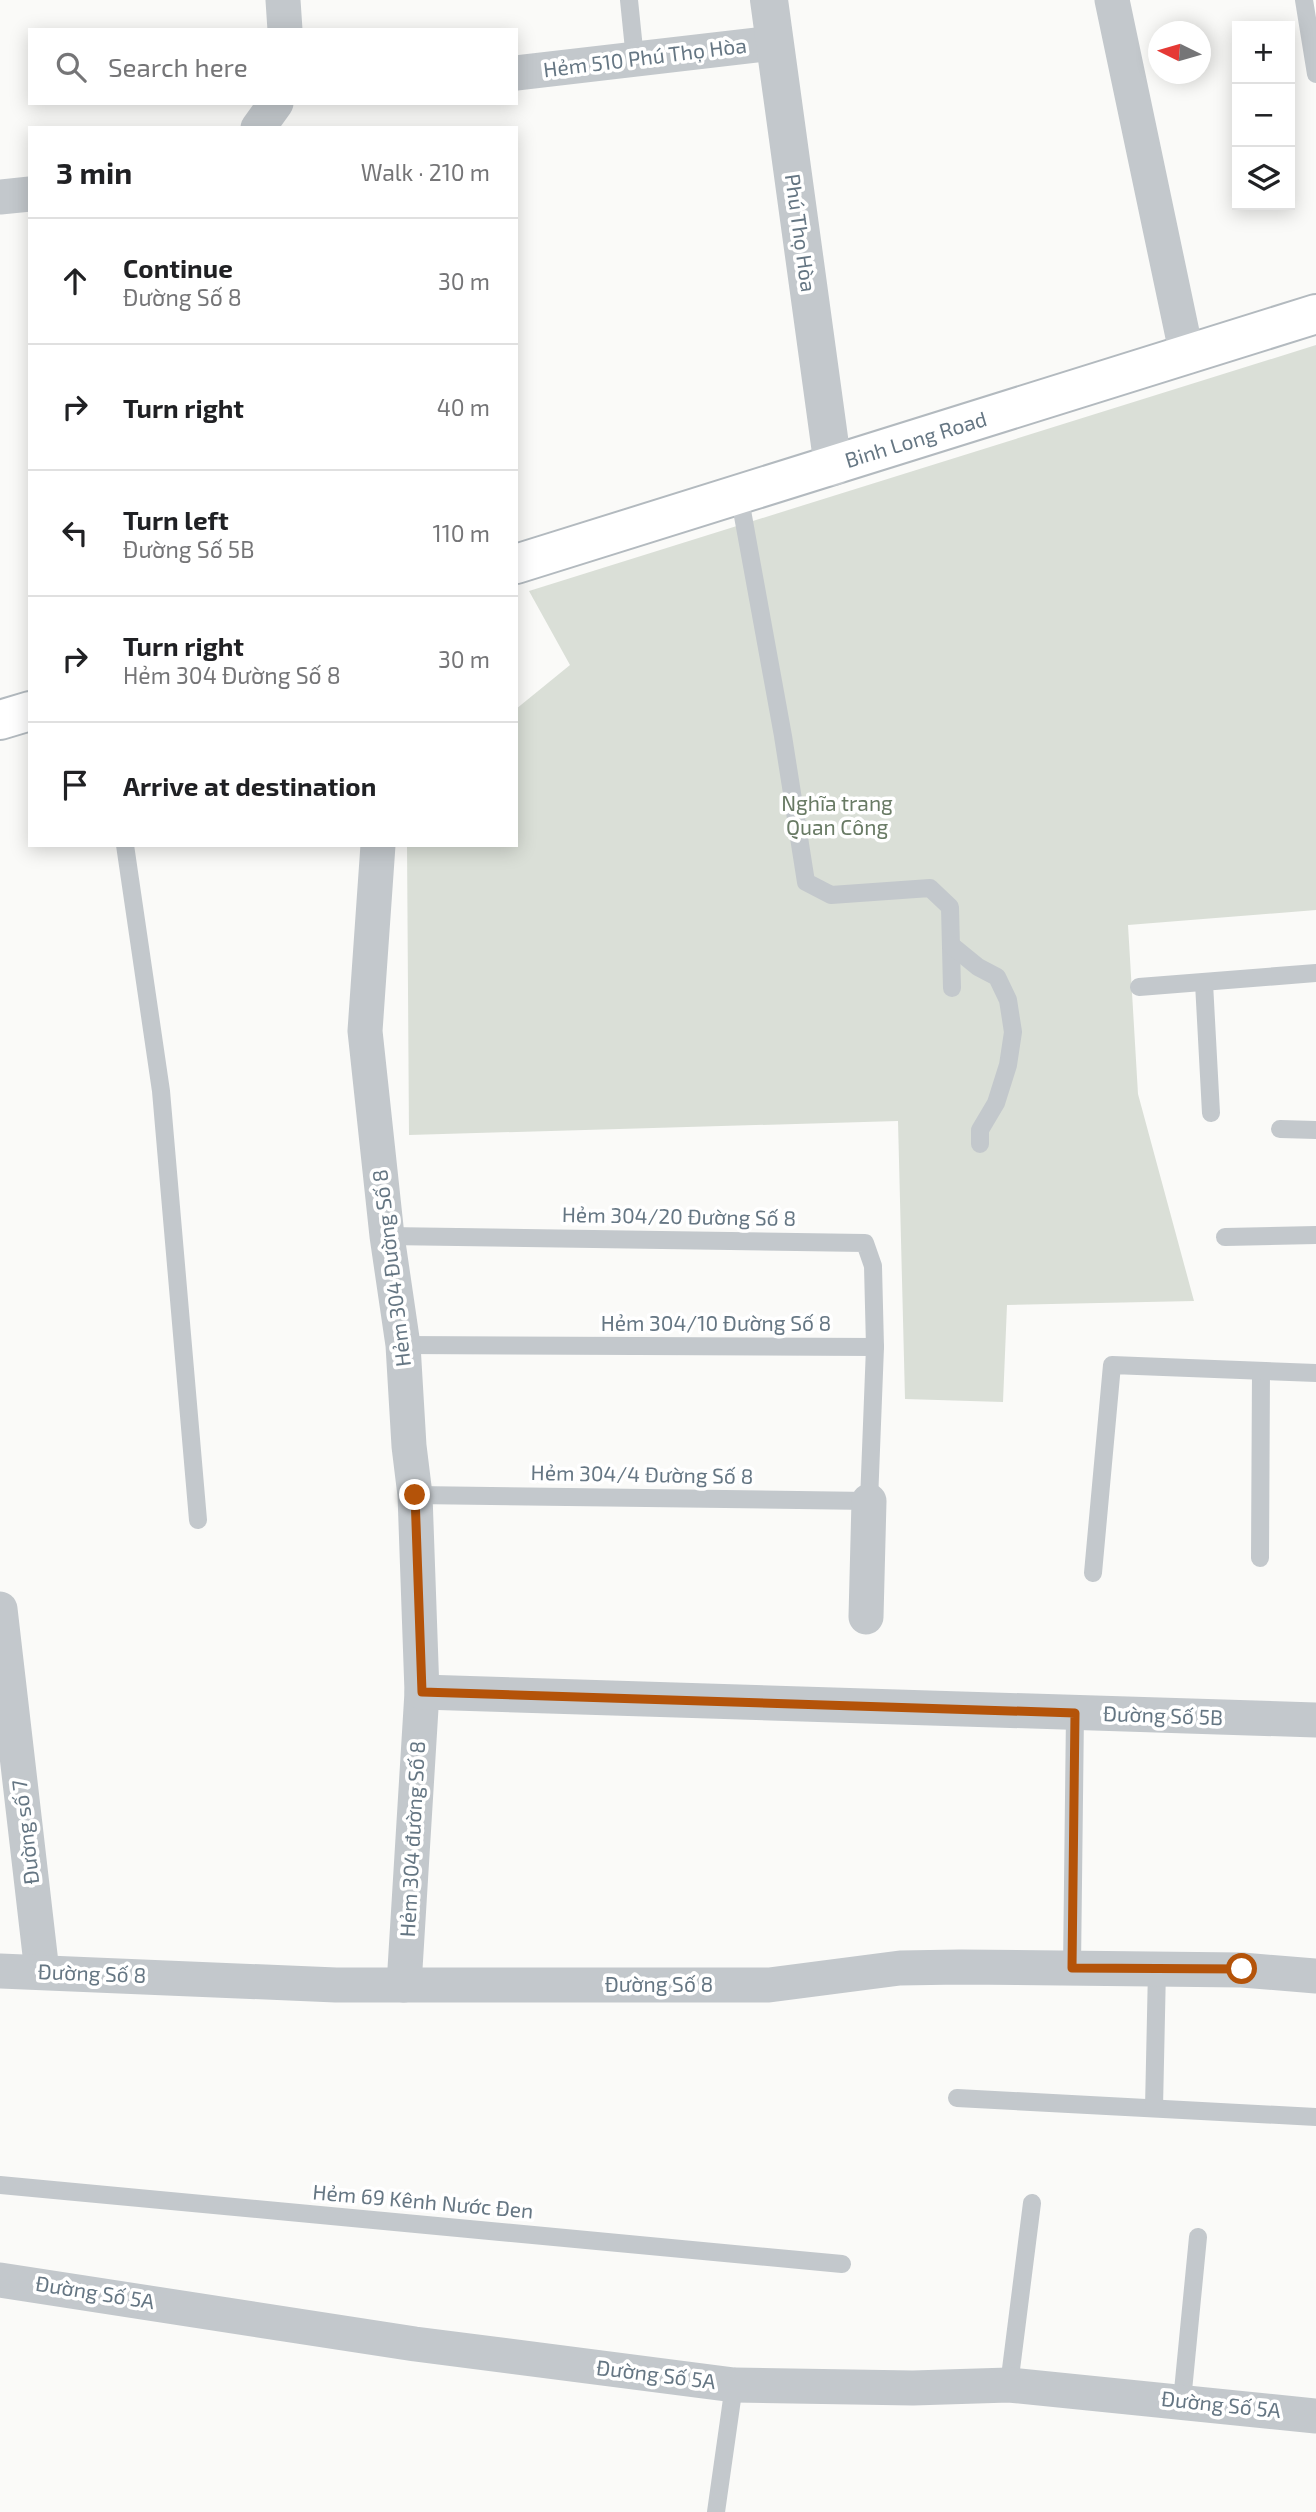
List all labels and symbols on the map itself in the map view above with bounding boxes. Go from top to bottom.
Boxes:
north arrow [1148,21,1211,84]
street label: Hẻm 510 Phú Thọ Hòa [542,32,748,81]
street label: Phú Thọ Hòa [781,172,822,294]
street label: Binh Long Road [842,405,989,472]
park label: Nghĩa trang Quan Công [781,790,893,840]
street label: Hẻm 304 Đường Số 8 [366,1168,415,1368]
street label: Hẻm 304/20 Đường Số 8 [562,1201,796,1230]
street label: Hẻm 304/10 Đường Số 8 [601,1310,831,1335]
street label: Hẻm 304/4 Đường Số 8 [531,1459,754,1488]
route end [399,1479,430,1510]
street label: Đường Số 5B [1103,1700,1223,1729]
street label: Hẻm 304 đường Số 8 [394,1740,429,1938]
street label: Đường số 7 [6,1778,43,1886]
route start [1226,1953,1257,1984]
street label: Đường Số 8 [37,1958,147,1987]
street label: Đường Số 8 [605,1971,713,1996]
street label: Hẻm 69 Kênh Nước Đen [312,2178,535,2223]
street label: Đường Số 5A [34,2270,156,2313]
street label: Đường Số 5A [595,2354,717,2393]
street label: Đường Số 5A [1160,2385,1282,2422]

